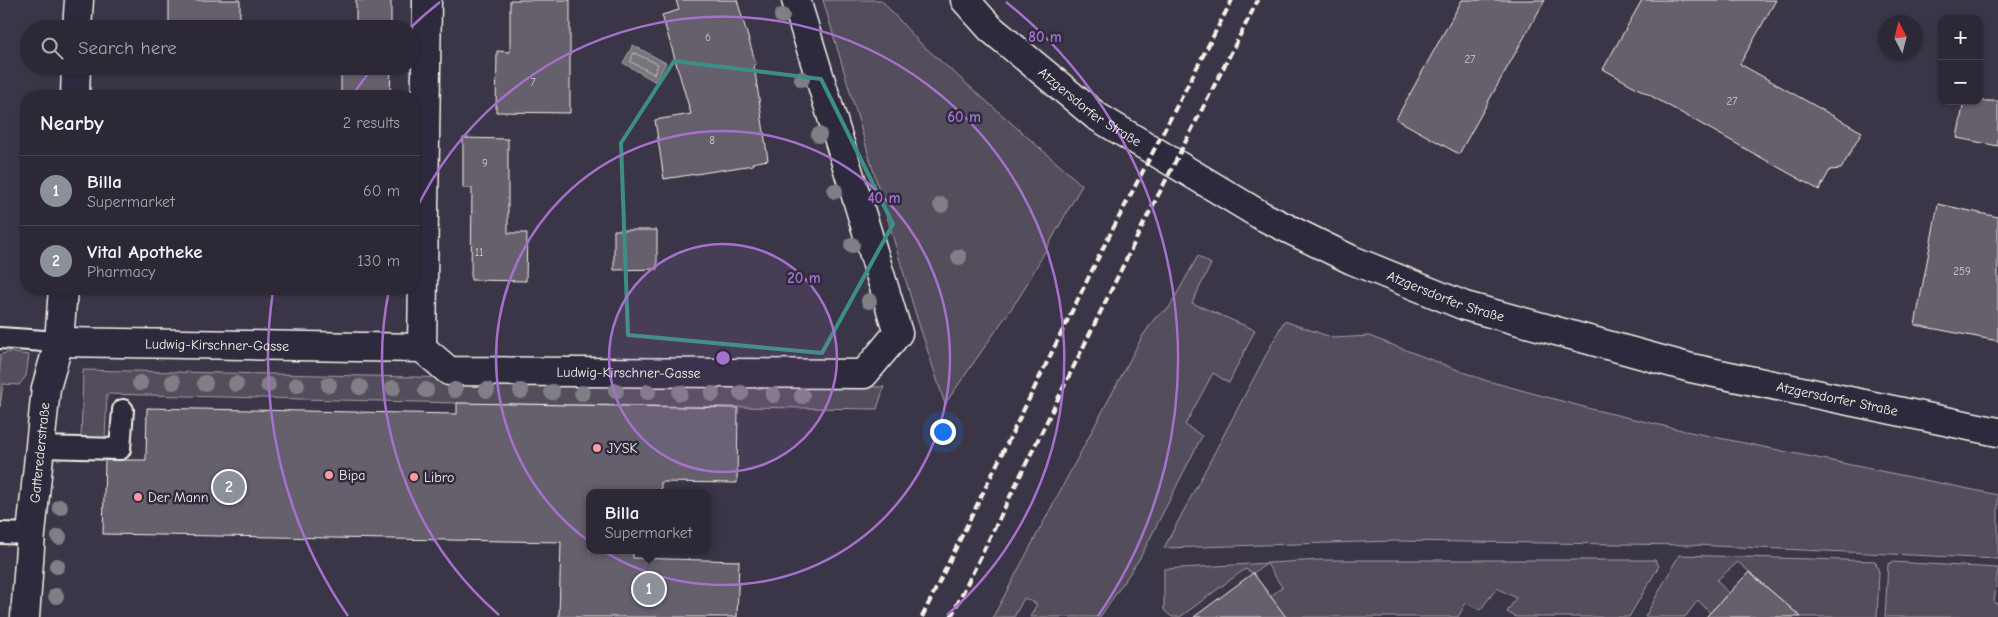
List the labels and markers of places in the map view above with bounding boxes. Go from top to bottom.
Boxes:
centre of rings [714,349,732,367]
place label: JYSK [607,440,637,457]
marker: JYSK [591,442,603,454]
place label: Bipa [339,467,366,484]
pin: 2 [213,468,245,506]
marker: Bipa [323,469,335,481]
place label: Libro [424,469,454,486]
marker: Libro [408,471,420,483]
place label: Der Mann [148,489,209,506]
marker: Der Mann [132,491,144,503]
pin: 1 [633,570,665,608]

